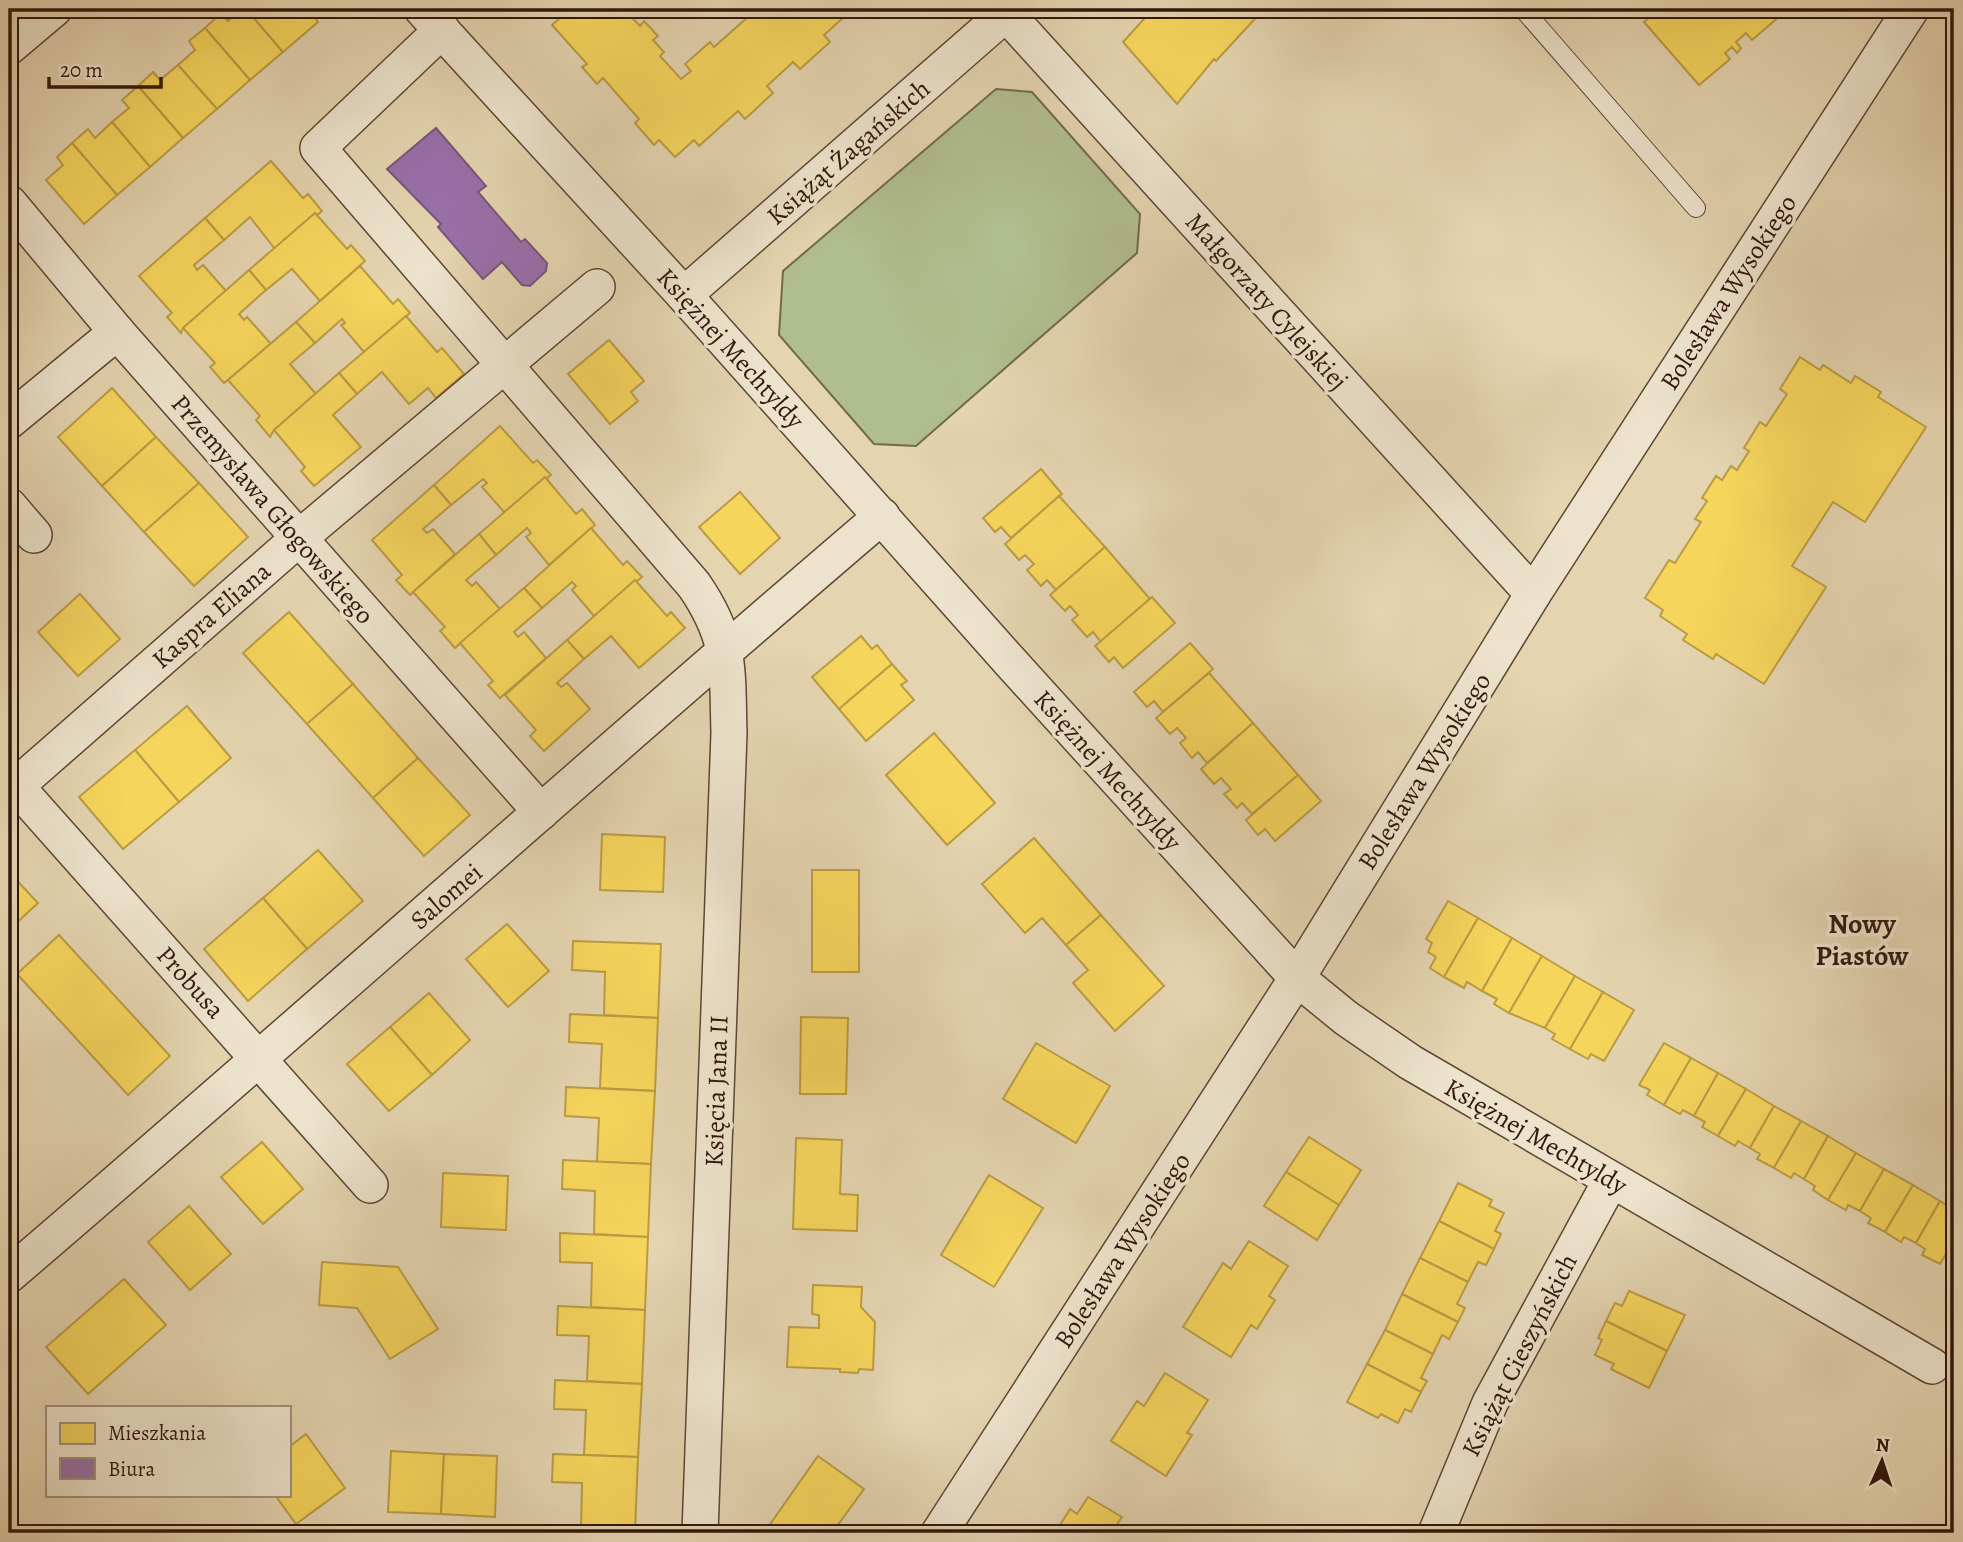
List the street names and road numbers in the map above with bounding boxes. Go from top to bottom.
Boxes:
street label: Książąt Żagańskich [759,72,938,233]
street label: Bolesława Wysokiego [1652,188,1805,397]
street label: Małgorzaty Cylejskiej [1178,205,1356,397]
street label: Księżnej Mechtyldy [649,260,813,437]
street label: Przemysława Głogowskiego [163,387,382,632]
street label: Kaspra Eliana [144,554,278,677]
street label: Bolesława Wysokiego [1350,666,1499,877]
street label: Księżnej Mechtyldy [1026,682,1190,859]
street label: Salomei [403,855,490,938]
street label: Probusa [149,938,233,1026]
street label: Księcia Jana II [696,1015,737,1167]
street label: Księżnej Mechtyldy [1438,1070,1634,1203]
street label: Bolesława Wysokiego [1046,1146,1199,1355]
street label: Książąt Cieszyńskich [1453,1248,1586,1463]

